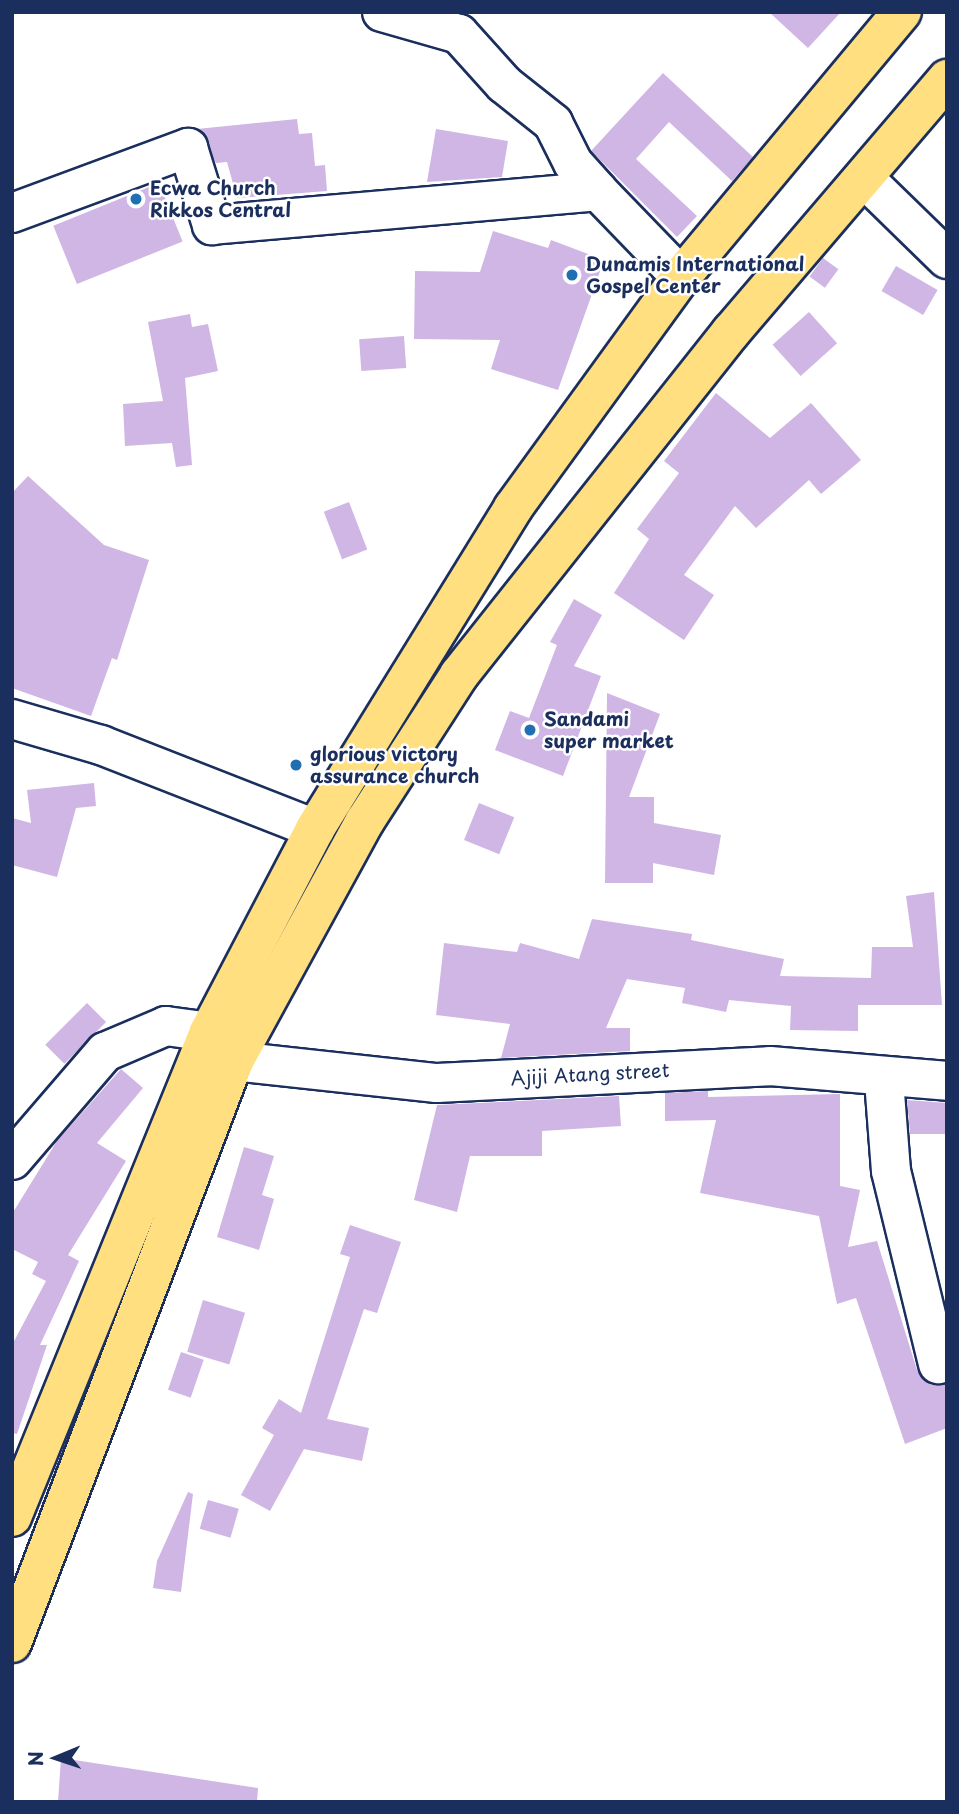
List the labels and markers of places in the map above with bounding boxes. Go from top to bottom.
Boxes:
place label: Ecwa Church Rikkos Central [150,177,293,221]
marker: Ecwa Church Rikkos Central [128,191,144,207]
place label: Dunamis International Gospel Center [586,253,805,297]
marker: Dunamis International Gospel Center [564,267,580,283]
place label: Sandami super market [544,708,675,752]
marker: Sandami super market [522,722,538,738]
place label: glorious victory assurance church [310,743,480,787]
marker: glorious victory assurance church [288,757,304,773]

